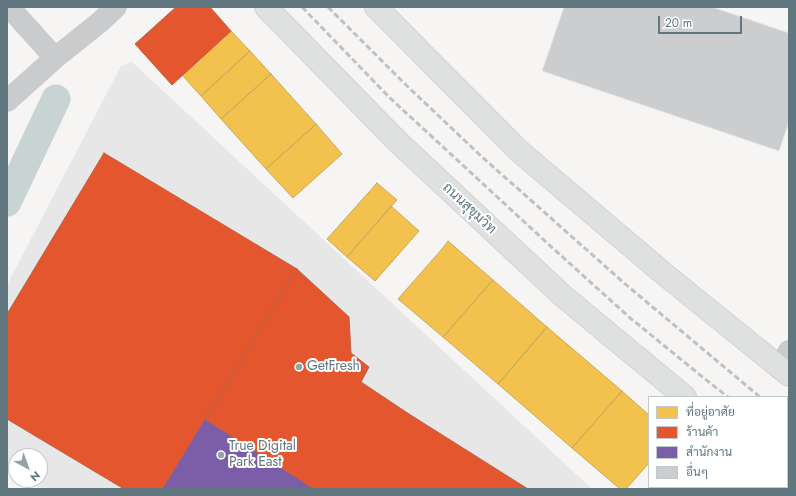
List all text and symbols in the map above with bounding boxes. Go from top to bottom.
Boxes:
scale bar [660,8,744,34]
text: 20 m [665,14,692,32]
street label: ถนนสุขุมวิท [439,180,499,238]
place label: GetFresh [307,359,360,375]
marker: GetFresh [294,362,304,372]
legend [648,396,788,488]
text: ที่อยู่อาศัย [686,403,735,421]
text: ร้านค้า [686,423,718,441]
place label: True Digital Park East [229,439,296,472]
text: สำนักงาน [686,443,732,461]
north arrow [8,448,48,488]
marker: True Digital Park East [216,450,226,460]
text: อื่นๆ [686,463,708,481]
text: N [27,467,44,485]

